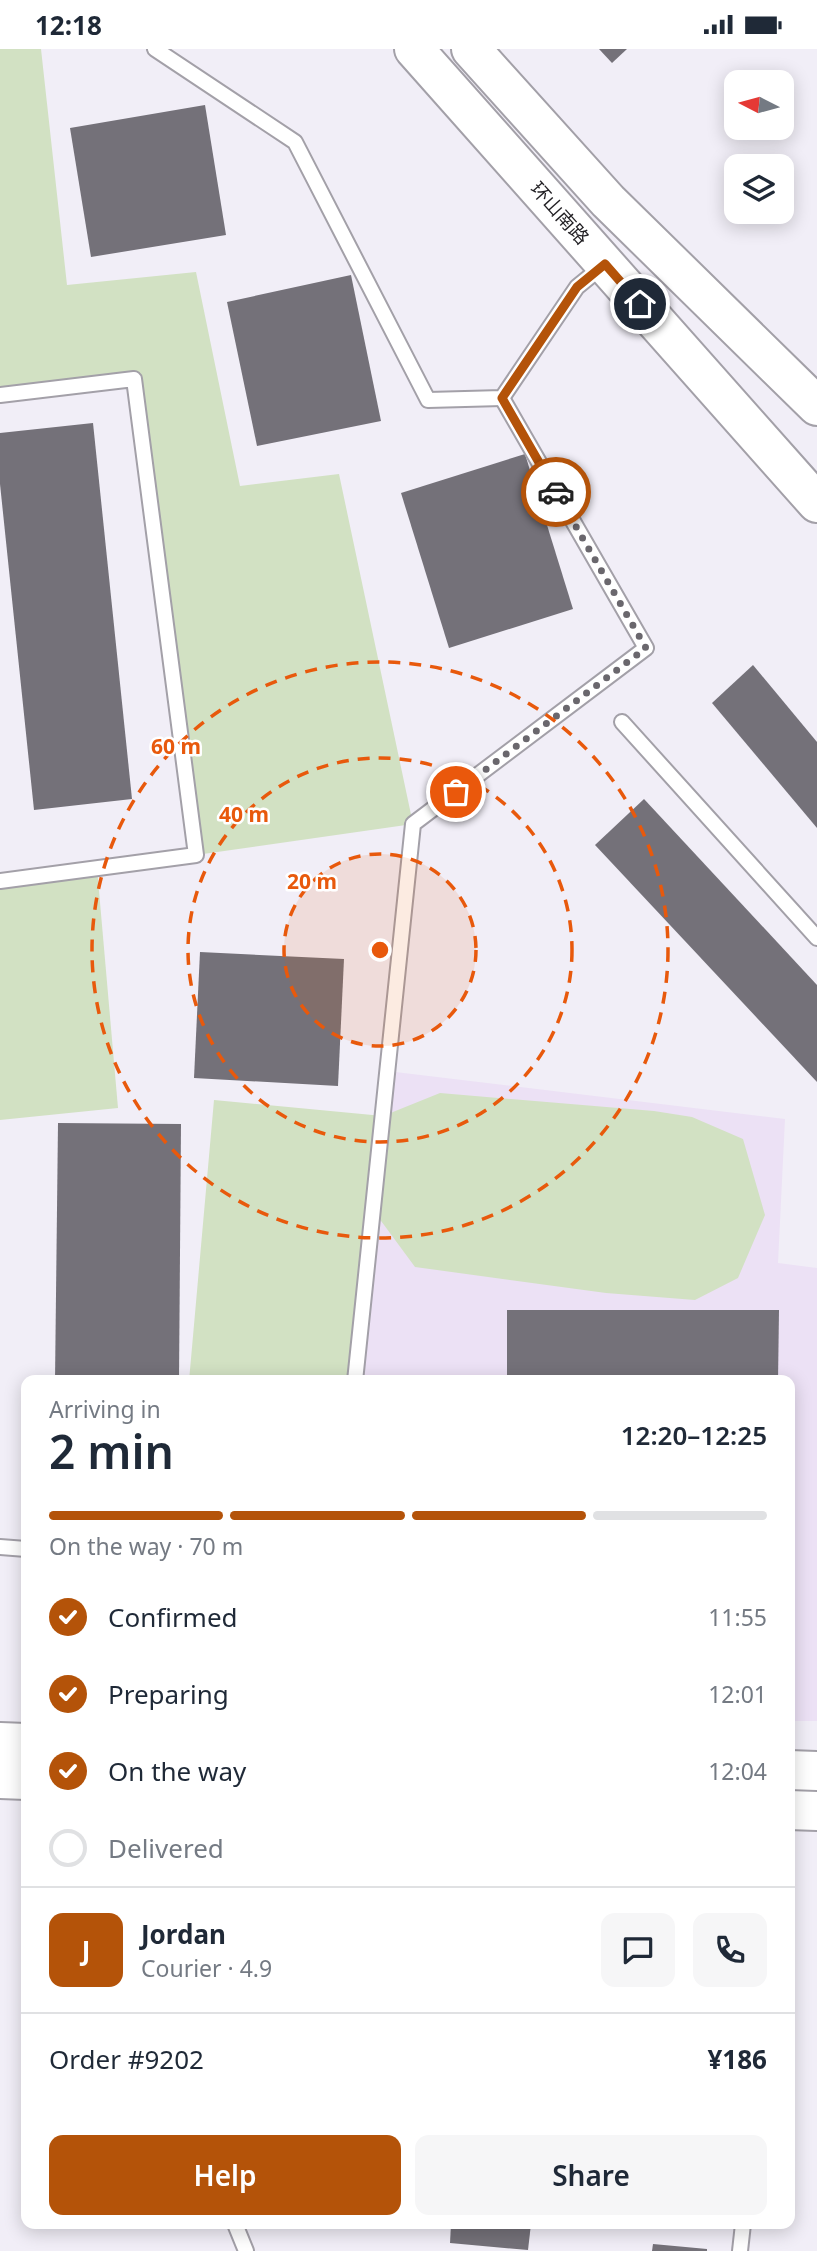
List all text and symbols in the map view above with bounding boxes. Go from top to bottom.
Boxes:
text: 12:18 [35,7,102,43]
north arrow [724,70,794,140]
map controls [724,70,794,224]
button: layers [724,154,794,224]
street label: 环山南路 [525,176,595,250]
pin [610,274,670,334]
icon: home [621,285,659,323]
courier [521,457,591,527]
icon: car [537,473,575,511]
text: 60 m [151,732,201,760]
pin [426,762,486,822]
icon: bag [437,773,475,811]
text: 40 m [219,800,269,828]
text: 20 m [287,867,337,895]
centre of rings [368,938,392,962]
text: Arriving in [49,1393,161,1425]
text: 12:20–12:25 [621,1417,767,1453]
text: 2 min [49,1420,174,1482]
text: On the way · 70 m [49,1530,243,1562]
icon: check [49,1598,87,1636]
text: Confirmed [108,1599,238,1635]
text: 11:55 [708,1601,767,1633]
icon: check [49,1675,87,1713]
text: Preparing [108,1676,229,1712]
text: 12:01 [708,1678,767,1710]
icon: check [49,1752,87,1790]
text: On the way [108,1753,246,1789]
text: 12:04 [708,1755,767,1787]
text: Delivered [108,1830,224,1866]
button: chat [601,1913,675,1987]
button: phone [693,1913,767,1987]
text: Jordan [141,1916,226,1952]
text: J [82,1932,90,1968]
text: Courier · 4.9 [141,1952,272,1984]
text: Order #9202 [49,2041,204,2077]
text: ¥186 [708,2041,767,2077]
button: Help [49,2135,401,2215]
button: Share [415,2135,767,2215]

